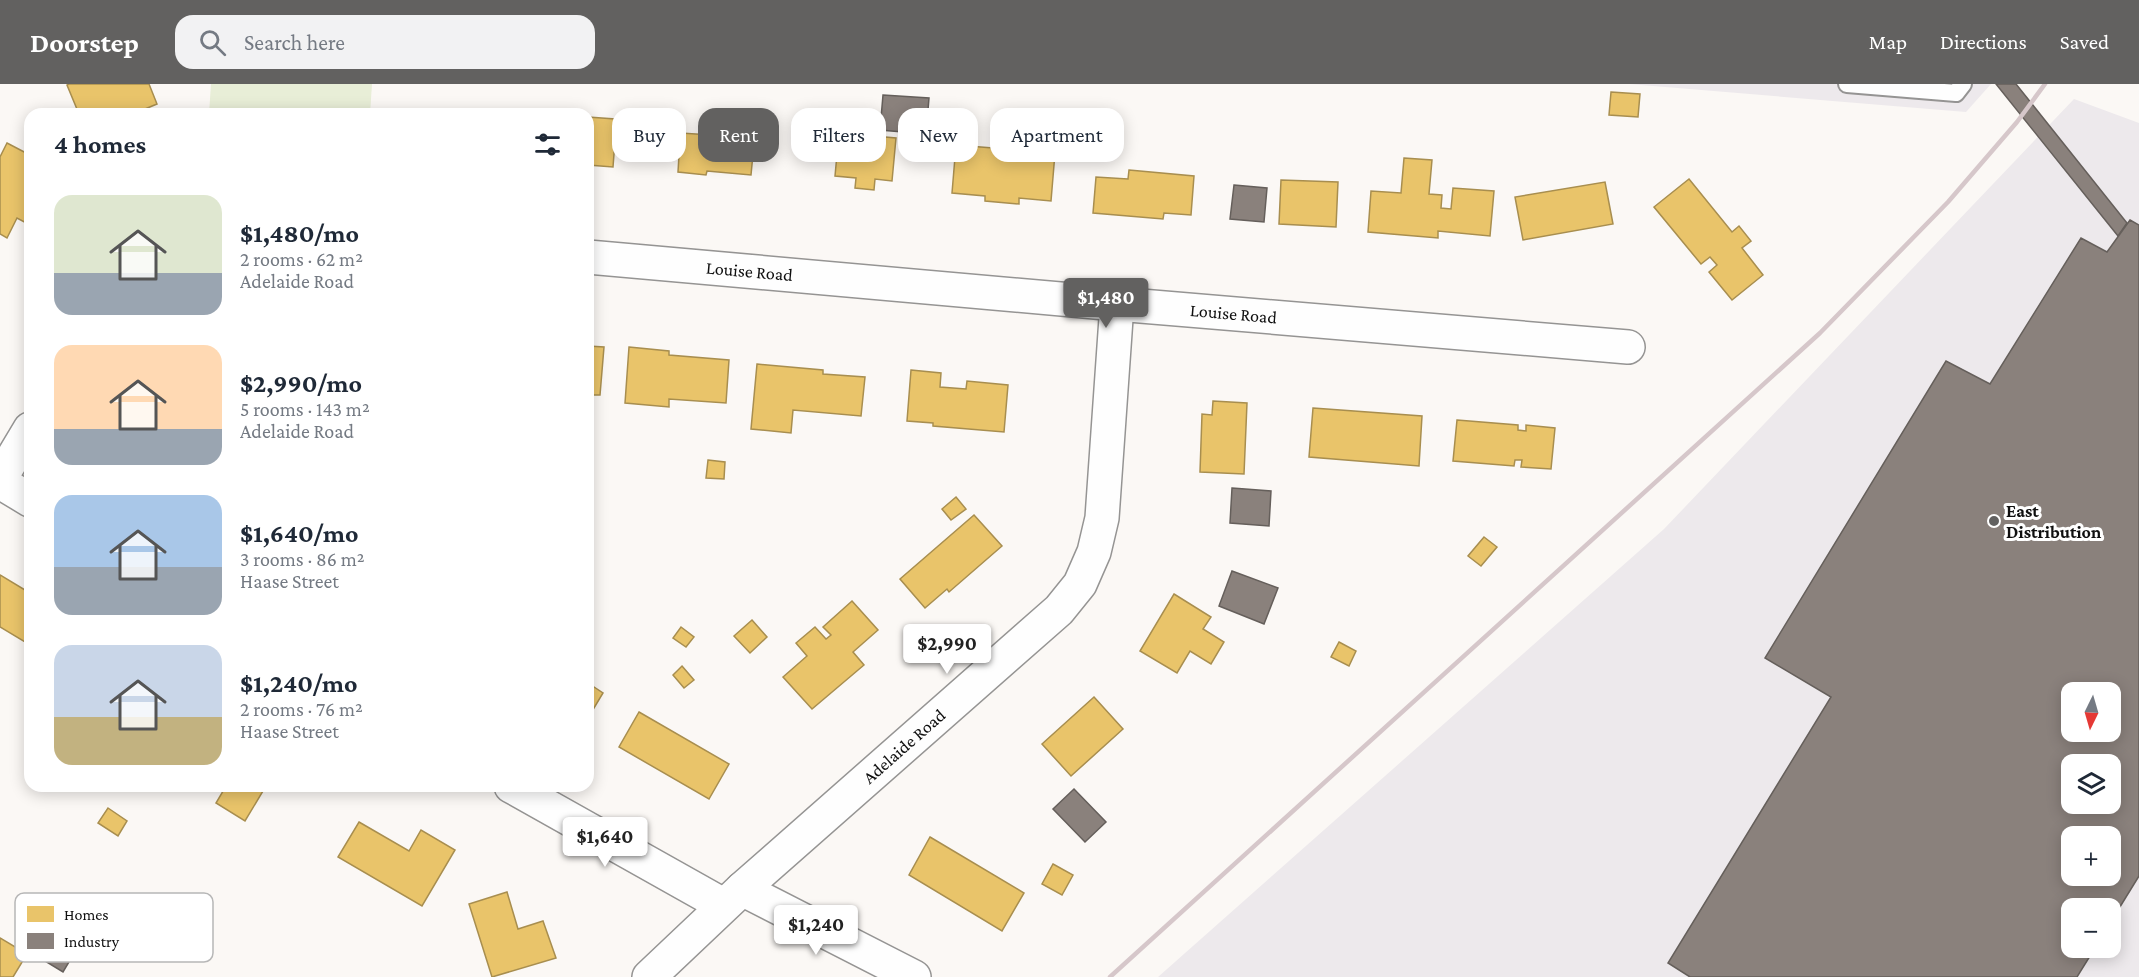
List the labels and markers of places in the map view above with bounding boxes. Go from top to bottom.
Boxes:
pin: $1,480 [1057,278,1155,329]
place label: East Distribution [2006,501,2102,542]
marker: East Distribution [1987,514,2001,528]
pin: $2,990 [898,624,996,675]
pin: $1,640 [556,817,654,868]
pin: $1,240 [767,905,865,956]

